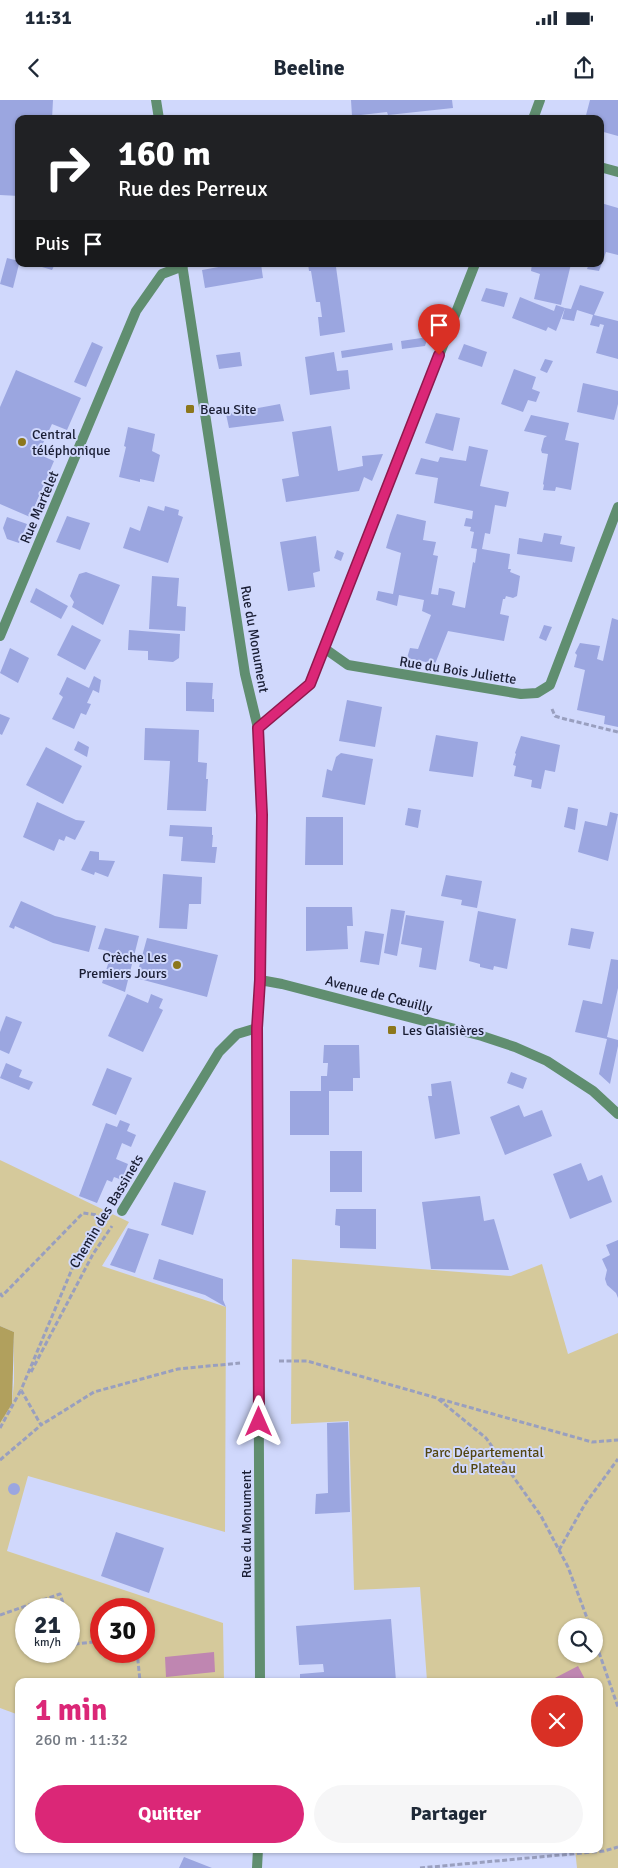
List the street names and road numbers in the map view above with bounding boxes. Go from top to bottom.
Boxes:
street label: Rue Martelet [17,468,62,546]
street label: Rue du Monument [237,584,272,694]
street label: Rue du Bois Juliette [398,653,518,688]
street label: Avenue de Cœuilly [323,972,435,1017]
street label: Chemin des Bassinets [66,1151,147,1271]
street label: Rue du Monument [238,1470,255,1578]

